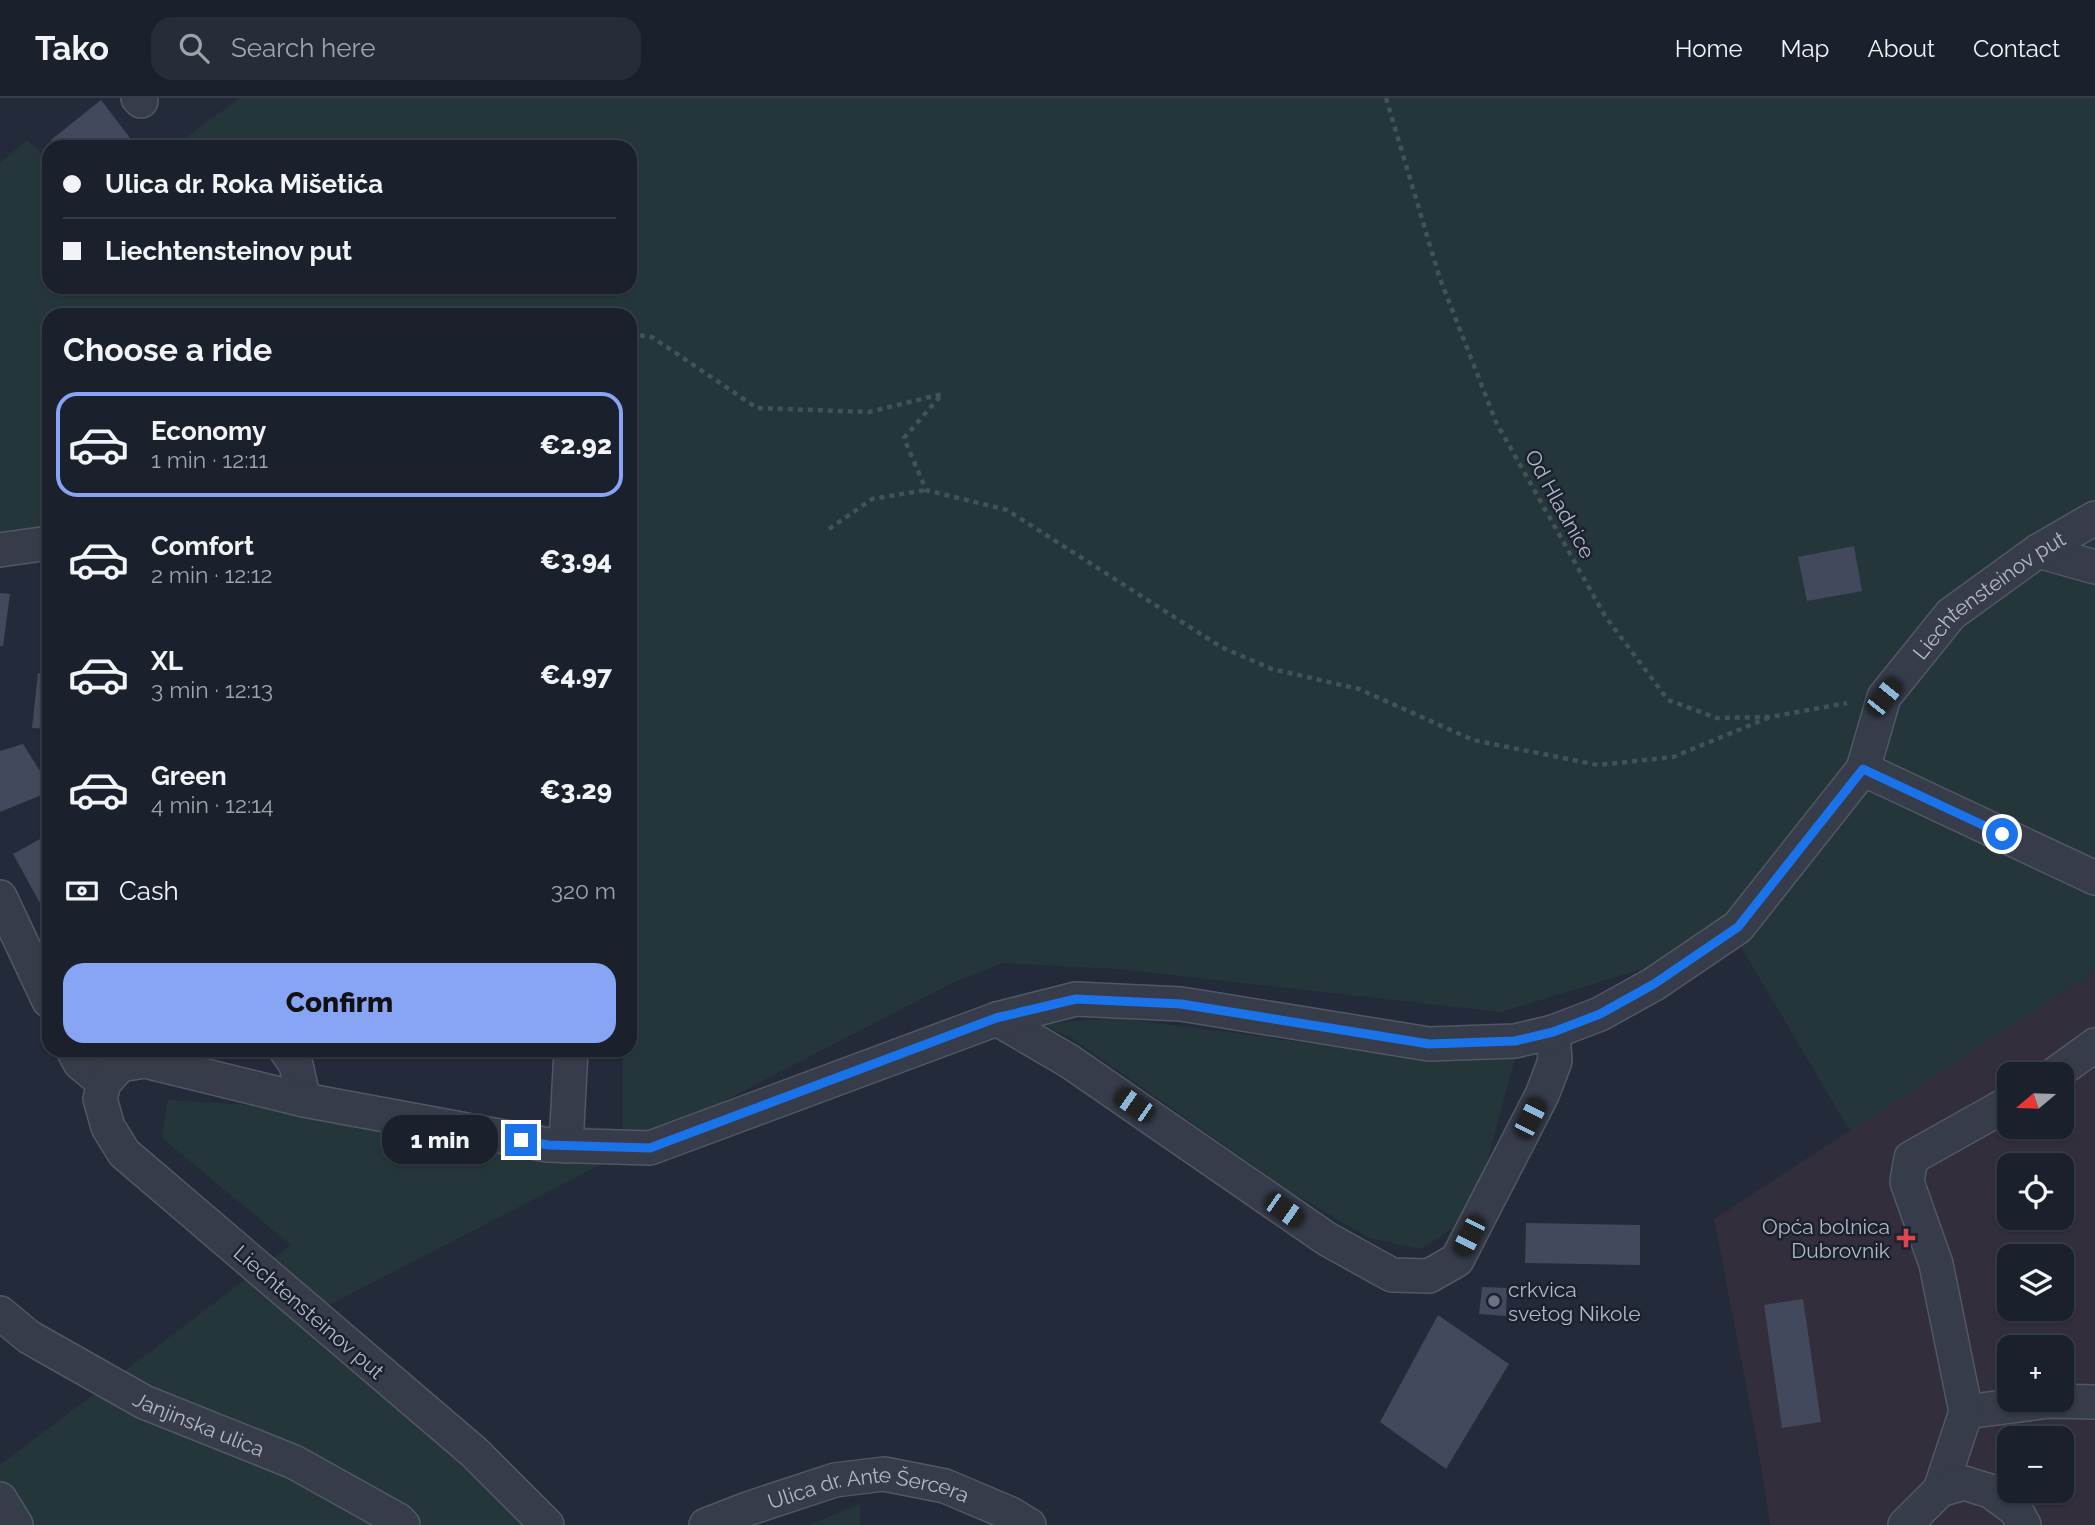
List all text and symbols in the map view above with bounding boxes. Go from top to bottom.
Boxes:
search box [151,17,641,80]
text: Tako [35,29,109,68]
icon: search [175,29,213,67]
text: Search here [231,33,375,63]
text: Home [1675,34,1743,63]
text: Map [1781,34,1829,63]
text: About [1867,34,1935,63]
text: Contact [1973,34,2060,63]
text: Ulica dr. Roka Mišetića [105,169,383,199]
text: Liechtensteinov put [105,236,352,266]
text: Choose a ride [63,331,272,368]
icon: car [67,413,130,476]
text: Economy [151,416,266,446]
text: €2.92 [540,430,612,460]
street label: Od Hladnice [1520,445,1600,563]
text: 1 min · 12:11 [151,446,268,473]
street label: Liechtensteinov put [1907,526,2070,664]
icon: car [67,528,130,591]
text: Comfort [151,531,254,561]
text: €3.94 [540,545,612,575]
text: 2 min · 12:12 [151,561,272,588]
icon: car [67,643,130,706]
text: XL [151,646,183,676]
text: €4.97 [540,660,612,690]
car [1863,674,1906,720]
text: 3 min · 12:13 [151,676,273,703]
icon: car [67,758,130,821]
text: Green [151,761,227,791]
text: €3.29 [540,775,612,805]
text: 4 min · 12:14 [151,791,274,818]
route start [1986,818,2018,850]
icon: cash [63,872,101,910]
text: Cash [119,876,179,906]
text: 320 m [551,877,616,904]
button: Confirm [63,963,616,1043]
north arrow [1997,1062,2074,1139]
map controls [1997,1062,2074,1503]
car [1111,1084,1158,1126]
car [1512,1095,1549,1141]
callout: 1 min [381,1116,496,1164]
route end [505,1124,537,1156]
text: 1 min [410,1126,470,1153]
button: locate [1997,1153,2074,1230]
car [1261,1189,1308,1231]
car [1451,1213,1488,1259]
place label: Opća bolnica Dubrovnik [1762,1214,1890,1263]
marker: Opća bolnica Dubrovnik [1896,1228,1916,1248]
street label: Liechtensteinov put [229,1240,389,1384]
button: layers [1997,1244,2074,1321]
place label: crkvica svetog Nikole [1508,1277,1641,1326]
marker: crkvica svetog Nikole [1486,1293,1502,1309]
button: + [1997,1335,2074,1412]
street label: Janjinska ulica [129,1386,268,1461]
button: − [1997,1426,2074,1503]
street label: Ulica dr. Ante Šercera [764,1461,973,1514]

